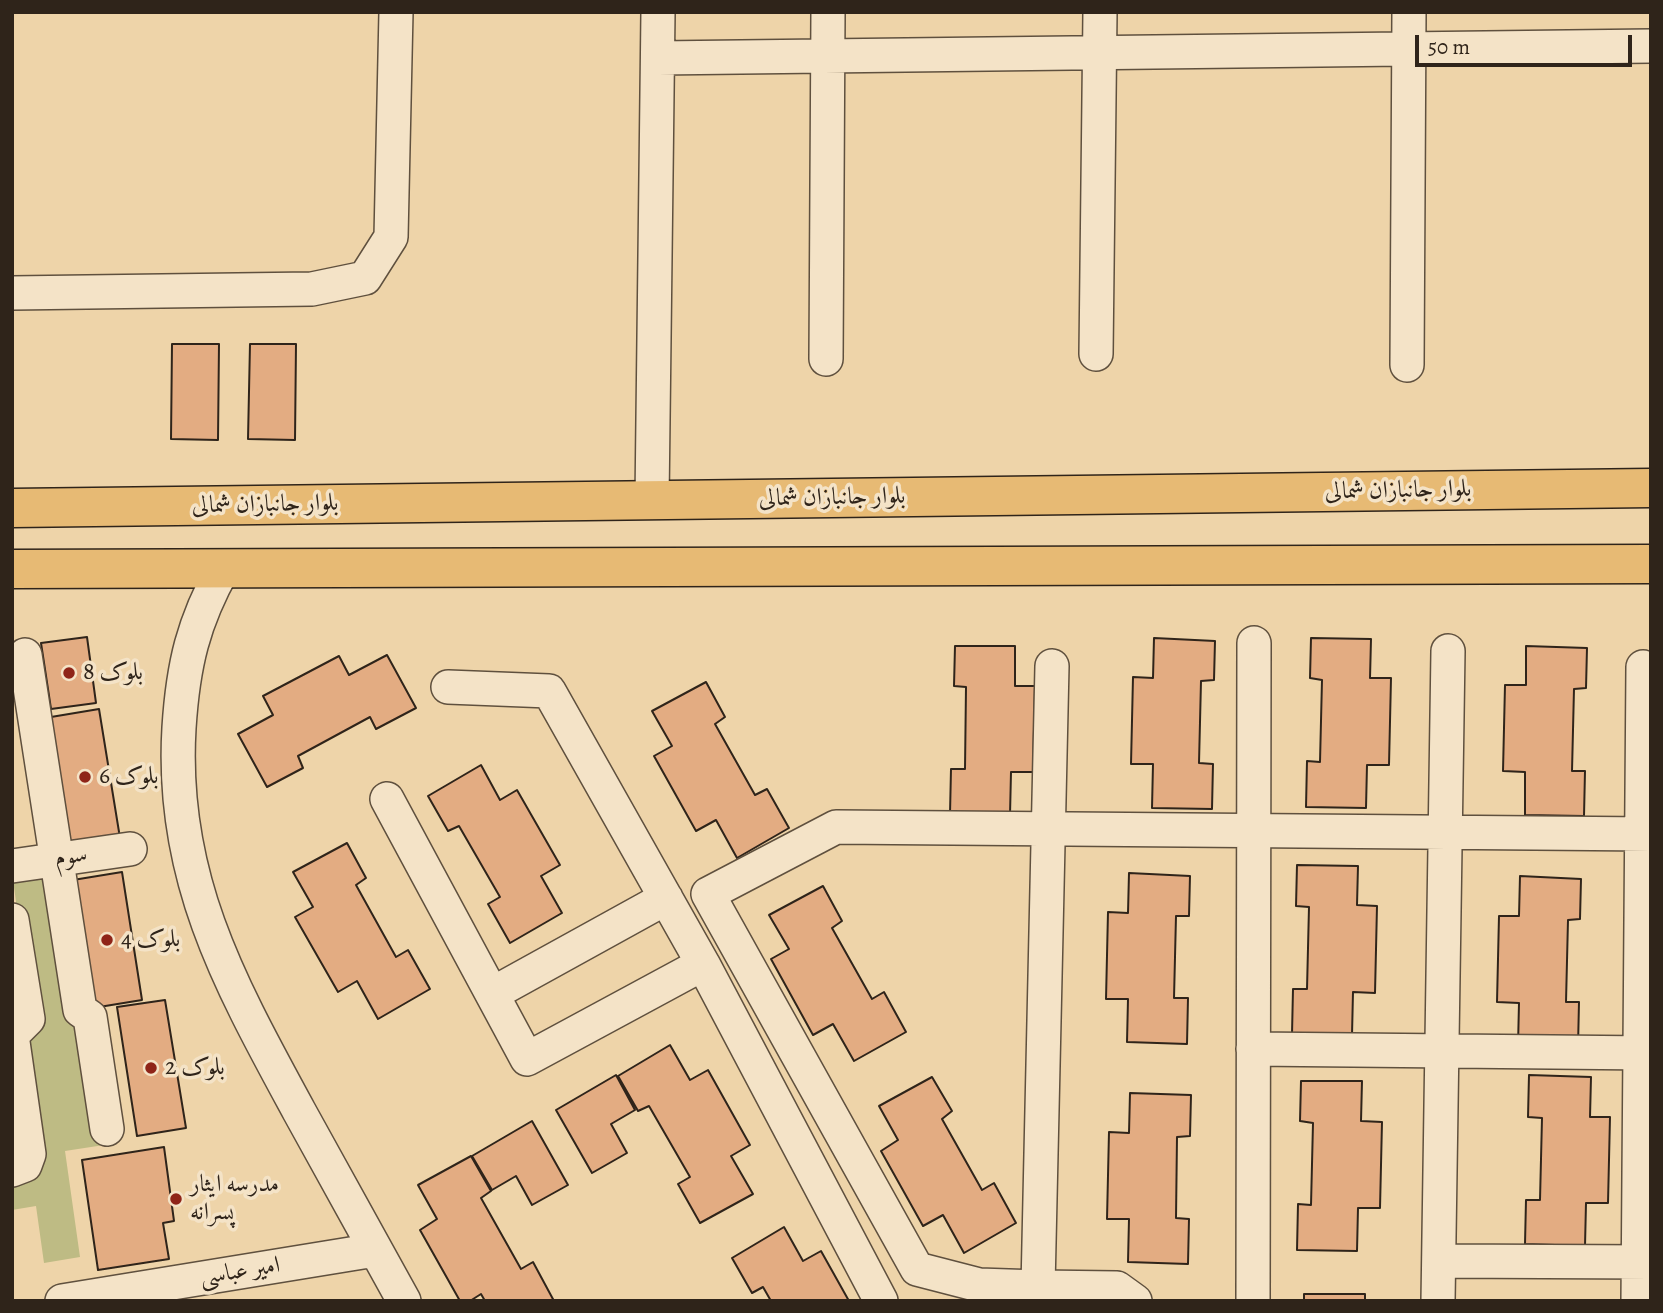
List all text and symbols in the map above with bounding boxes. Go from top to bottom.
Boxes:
scale bar [1418,21,1635,65]
text: 50 m [1428,33,1470,61]
street label: بلوار جانبازان شمالی [1324,475,1472,507]
street label: بلوار جانبازان شمالی [758,482,906,514]
street label: بلوار جانبازان شمالی [191,489,339,521]
place label: بلوک 8 [83,659,143,687]
marker: بلوک 8 [61,665,77,681]
place label: بلوک 6 [99,763,158,791]
marker: بلوک 6 [77,769,93,785]
street label: سوم [53,840,89,874]
place label: بلوک 4 [121,926,180,954]
marker: بلوک 4 [99,932,115,948]
place label: بلوک 2 [165,1054,225,1082]
marker: بلوک 2 [143,1060,159,1076]
place label: مدرسه ایثار پسرانه [190,1171,279,1227]
marker: مدرسه ایثار پسرانه [168,1191,184,1207]
street label: امیر عباسی [198,1251,282,1293]

